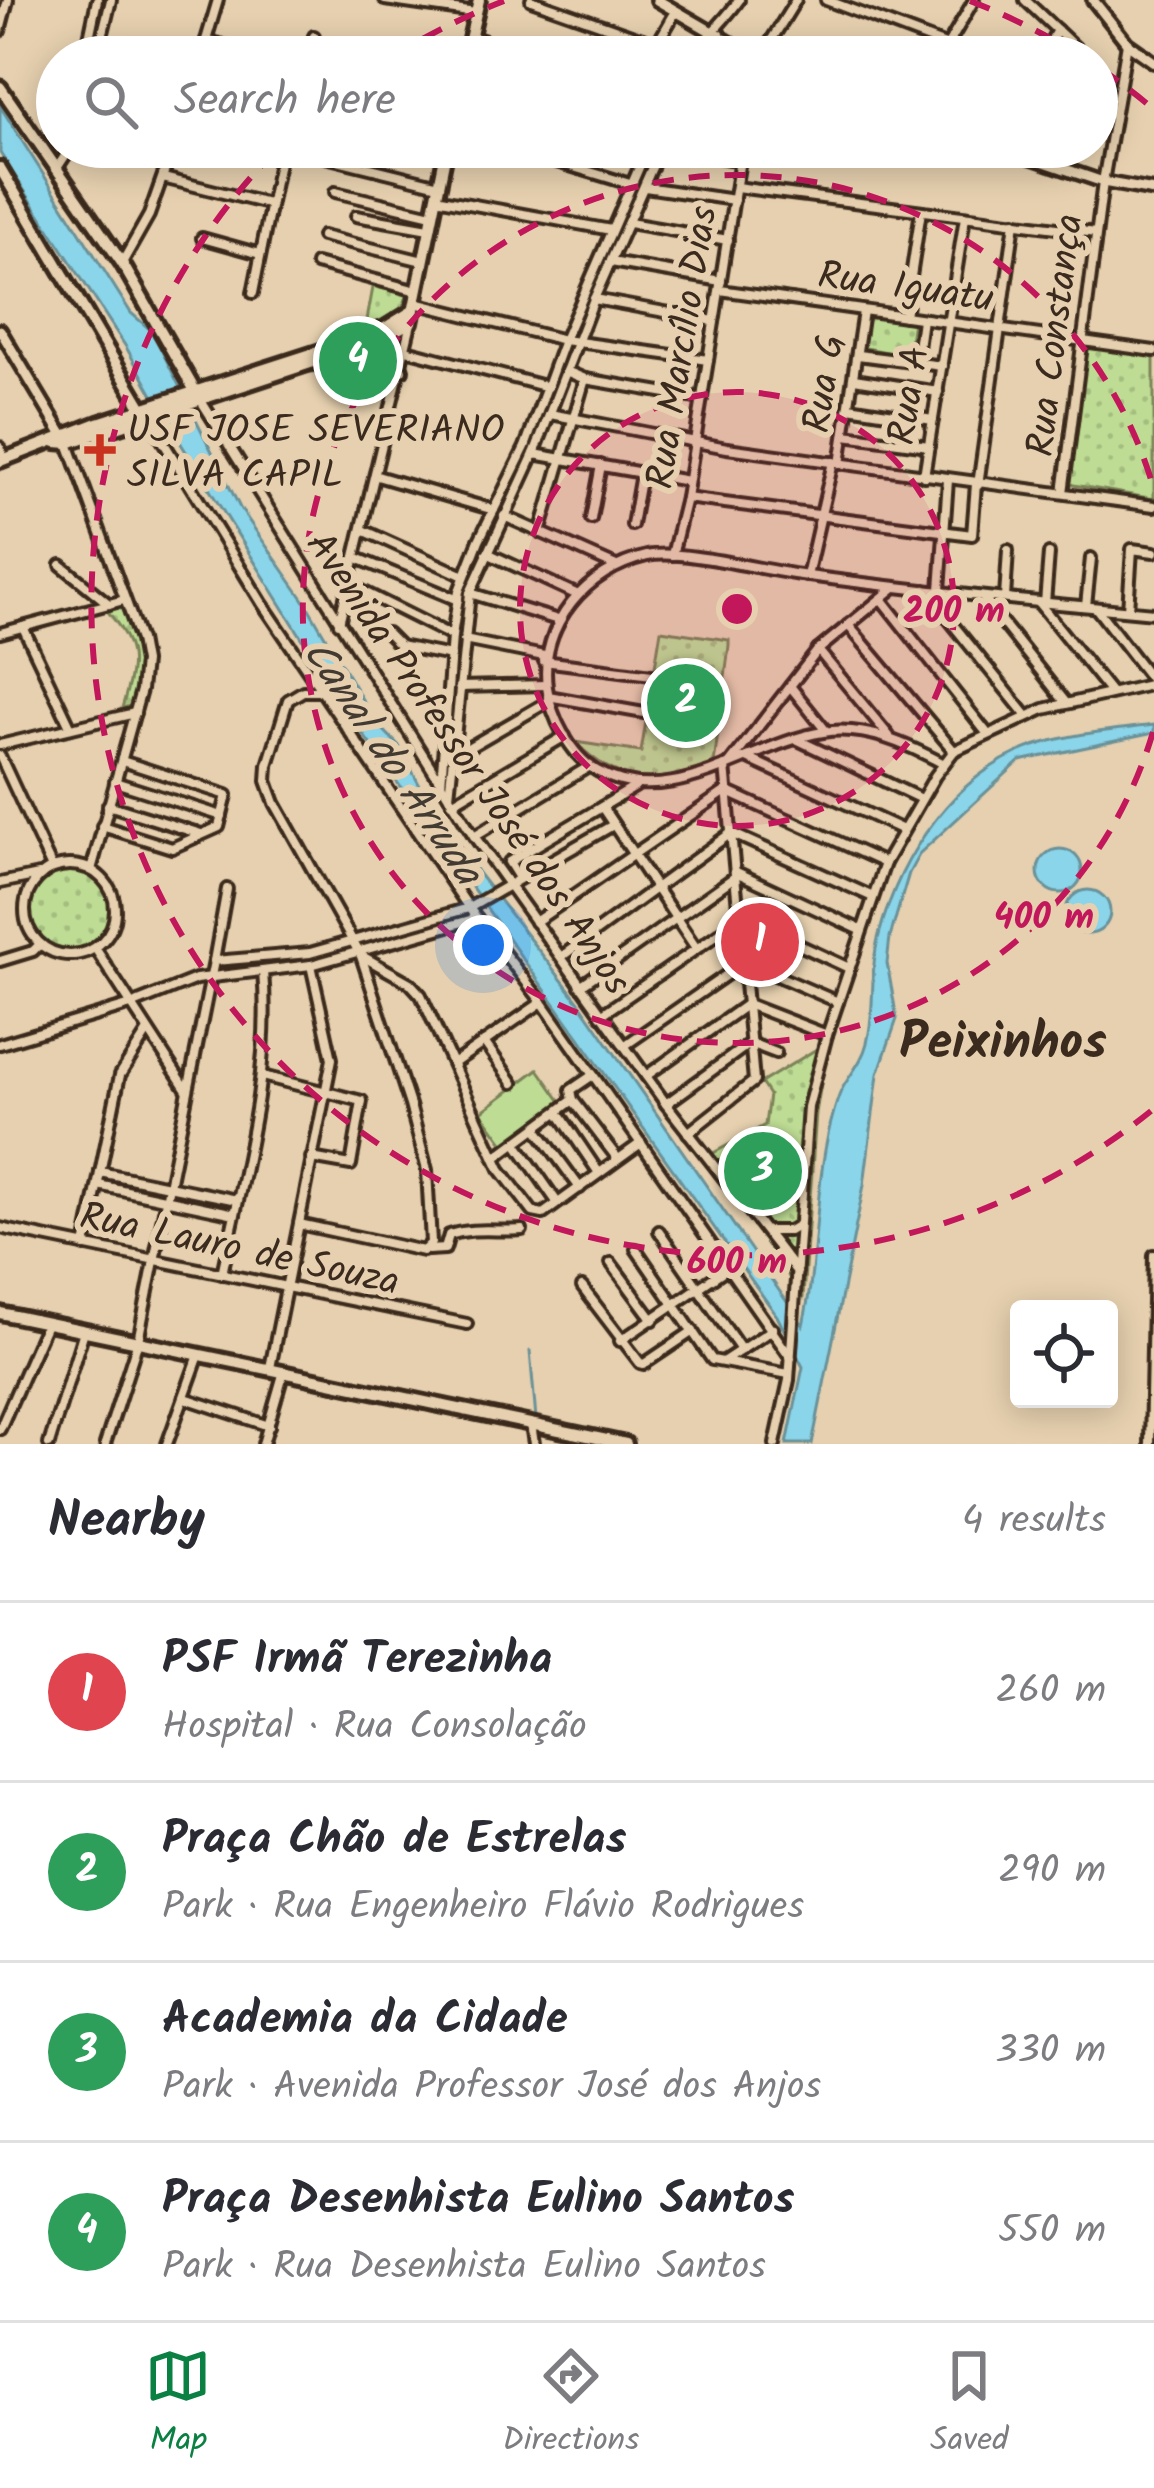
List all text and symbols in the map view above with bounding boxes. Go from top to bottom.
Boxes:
search box [36,36,1118,168]
text: Search here [174,66,396,138]
icon: search [78,69,144,135]
street label: Rua Marcílio Dias [631,201,737,493]
street label: Rua Constança [1011,211,1103,460]
street label: Rua Iguatu [813,246,998,332]
pin: 4 [319,316,397,406]
street label: Rua G [788,330,864,438]
street label: Rua A [873,342,949,449]
place label: USF JOSE SEVERIANO SILVA CAPIL [127,401,504,508]
marker: USF JOSE SEVERIANO SILVA CAPIL [84,434,116,466]
street label: Avenida Professor José dos Anjos [288,520,646,1009]
text: 200 m [903,584,1005,641]
centre of rings [716,588,758,630]
water label: Canal do Arruda [284,626,500,902]
pin: 2 [647,658,725,748]
text: 400 m [994,890,1094,947]
pin: 1 [721,897,799,987]
your location [453,915,513,975]
district label: Peixinhos [899,1004,1107,1085]
pin: 3 [724,1126,802,1216]
street label: Rua Lauro de Souza [74,1187,405,1315]
text: 600 m [687,1235,787,1292]
map controls [1010,1300,1118,1408]
button: locate [1010,1300,1118,1408]
text: Nearby [48,1482,205,1563]
text: 4 results [962,1491,1106,1553]
text: PSF Irmã Terezinha [162,1625,552,1697]
text: 1 [81,1661,93,1723]
text: 260 m [995,1661,1106,1723]
text: Hospital · Rua Consolação [162,1697,587,1759]
text: Praça Chão de Estrelas [162,1805,627,1877]
text: 2 [76,1841,98,1903]
text: 290 m [998,1841,1106,1903]
text: Park · Rua Engenheiro Flávio Rodrigues [162,1877,804,1939]
text: Academia da Cidade [162,1985,568,2057]
text: 3 [76,2021,98,2083]
text: 330 m [995,2021,1106,2083]
text: Park · Avenida Professor José dos Anjos [162,2057,821,2119]
text: Praça Desenhista Eulino Santos [162,2165,795,2237]
text: 4 [76,2201,98,2263]
text: 550 m [998,2201,1106,2263]
text: Park · Rua Desenhista Eulino Santos [162,2237,766,2299]
tab: Map [145,2343,211,2468]
tab: Directions [502,2343,639,2468]
tab: Saved [930,2343,1009,2468]

